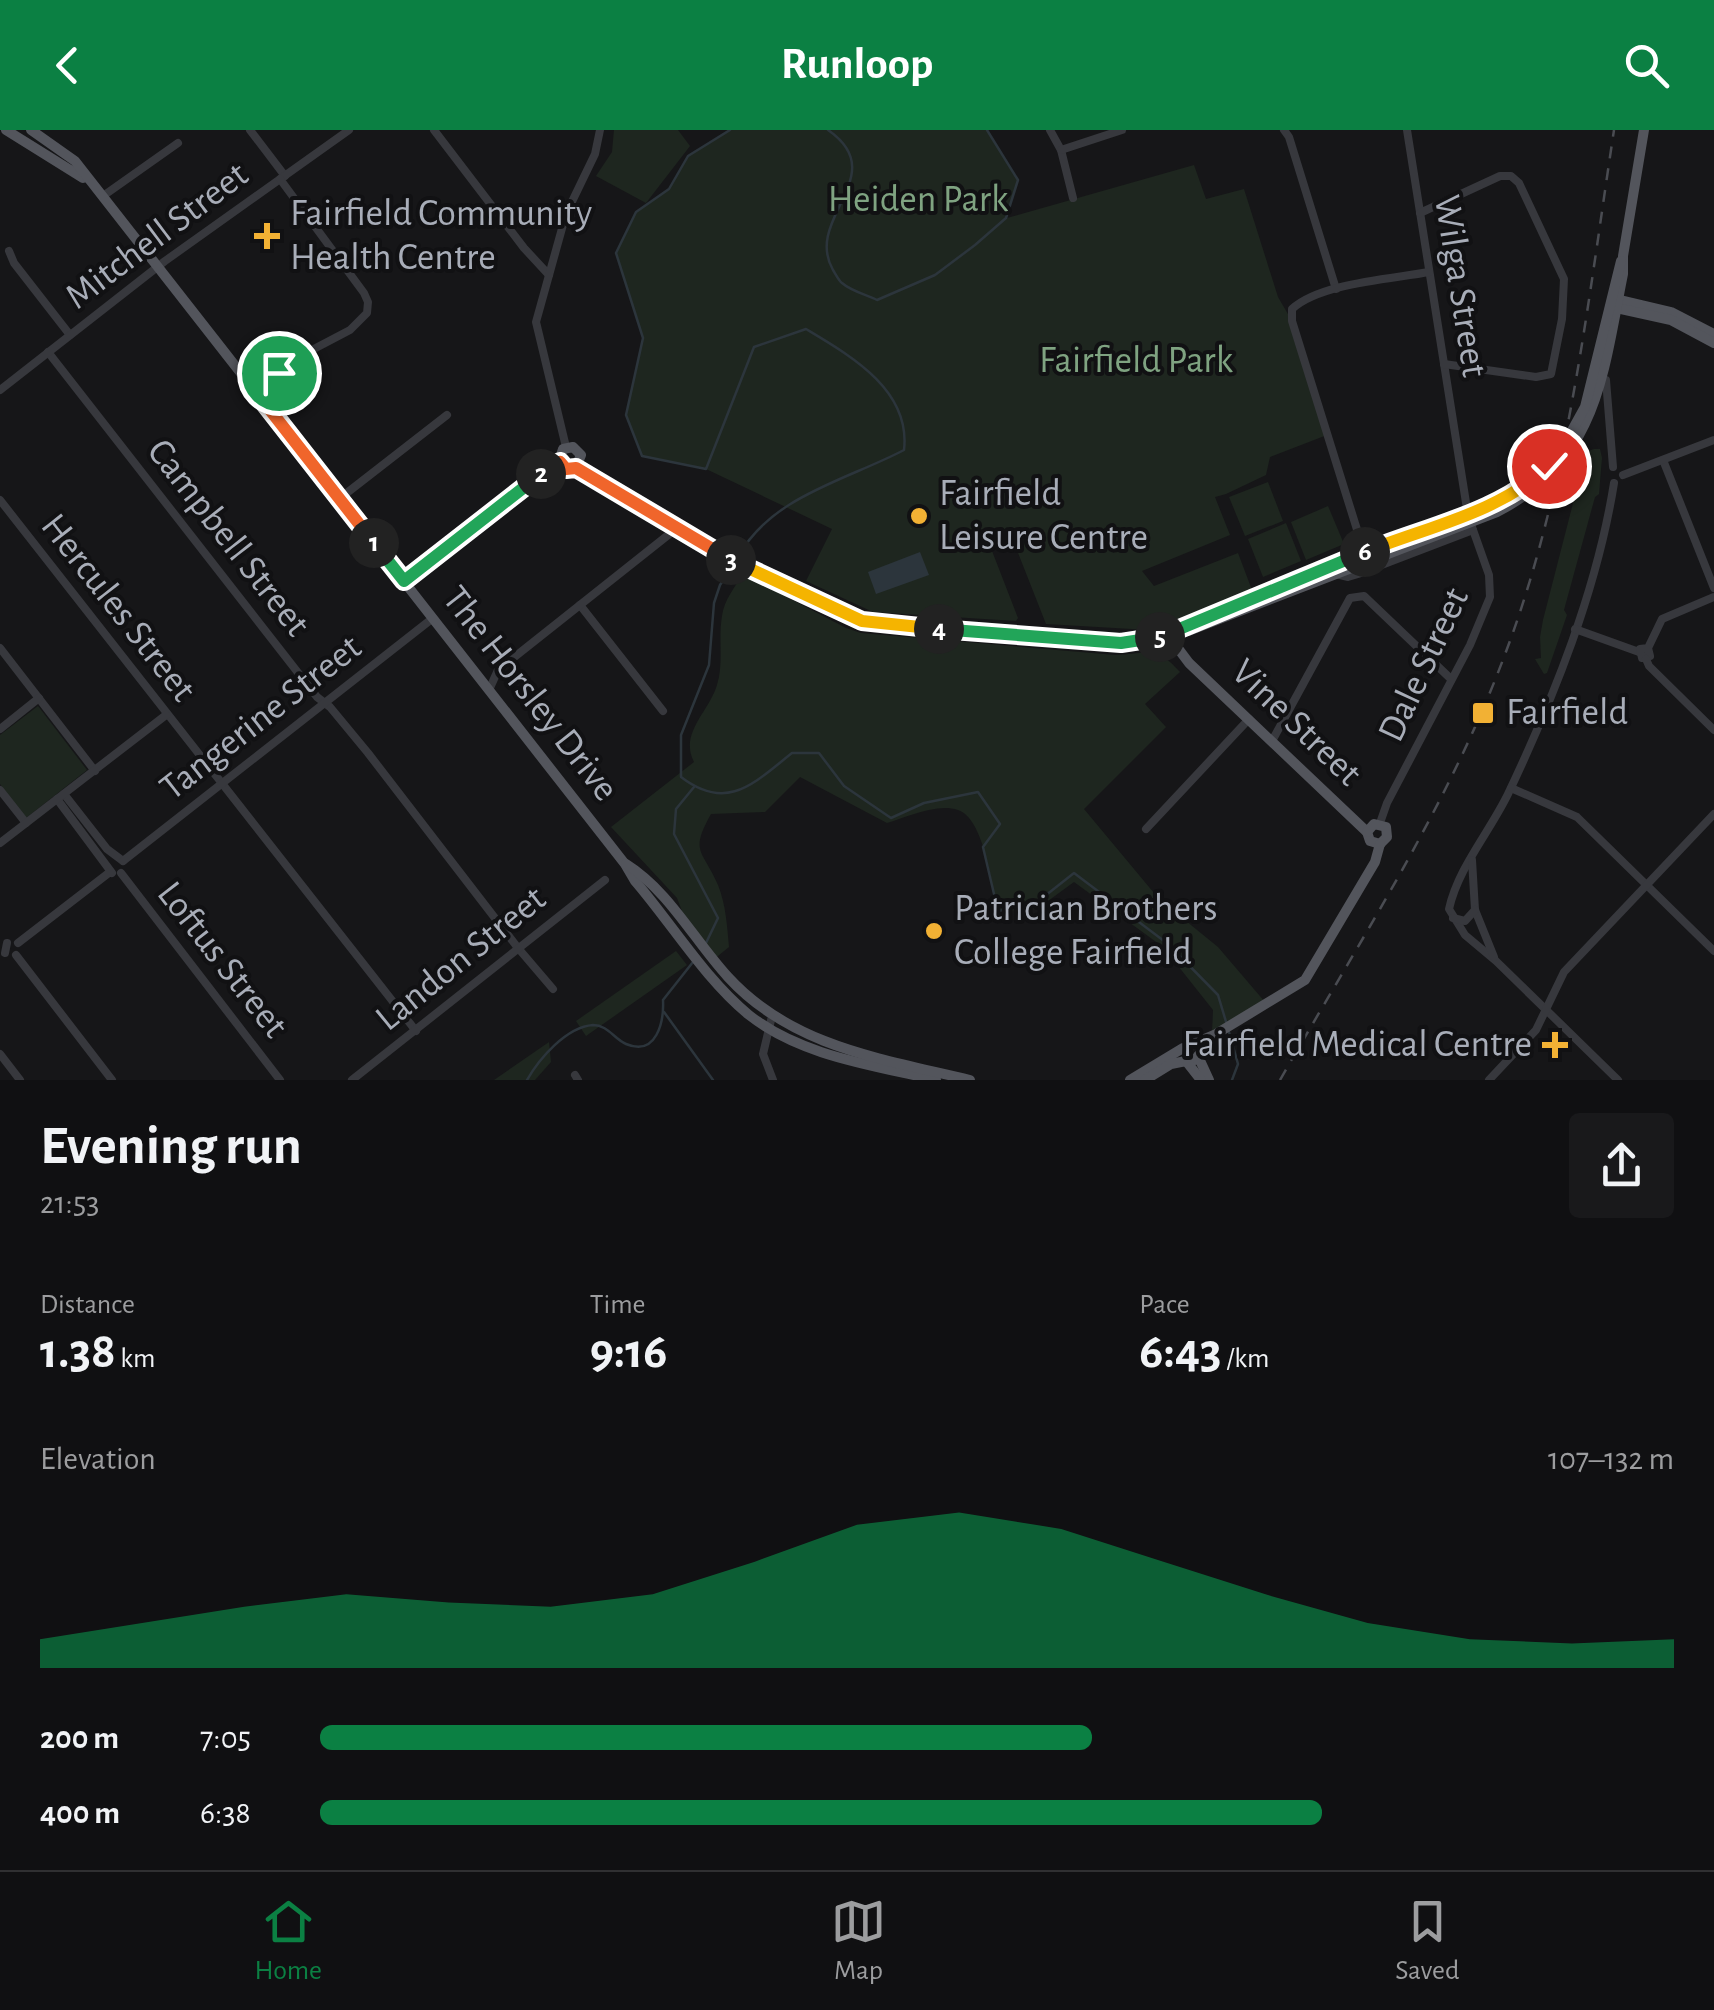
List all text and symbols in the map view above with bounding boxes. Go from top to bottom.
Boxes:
icon: back [40,38,95,93]
icon: search [1619,38,1674,93]
text: Runloop [781,42,933,87]
street label: Mitchell Street [59,155,255,317]
park label: Heiden Park [828,181,1009,219]
street label: Wilga Street [1427,192,1493,380]
place label: Fairfield Community Health Centre [290,195,592,277]
marker: Fairfield Community Health Centre [254,223,280,249]
pin [237,331,322,416]
park label: Fairfield Park [1039,342,1234,380]
icon: arrive [252,346,307,401]
pin [1507,424,1592,509]
street label: Campbell Street [140,432,316,644]
icon: check [1522,439,1577,494]
pin: 2 [516,449,566,499]
text: 2 [534,460,548,488]
place label: Fairfield Leisure Centre [939,475,1148,557]
marker: Fairfield Leisure Centre [908,505,930,527]
street label: Hercules Street [34,507,202,709]
pin: 1 [349,518,399,568]
pin: 6 [1340,527,1390,577]
text: 1 [369,529,379,557]
pin: 3 [706,535,756,585]
text: 6 [1358,538,1372,566]
text: 3 [725,546,737,574]
street label: The Horsley Drive [435,580,625,808]
street label: Dale Street [1372,582,1476,748]
pin: 4 [914,604,964,654]
pin: 5 [1135,612,1185,662]
text: 4 [932,615,946,643]
text: 5 [1154,623,1166,651]
street label: Tangerine Street [153,628,369,808]
street label: Vine Street [1224,653,1368,793]
place label: Fairfield [1506,694,1628,732]
marker: Fairfield [1470,700,1496,726]
street label: Loftus Street [150,875,294,1045]
street label: Landon Street [369,879,553,1039]
place label: Patrician Brothers College Fairfield [954,890,1217,972]
marker: Patrician Brothers College Fairfield [923,920,945,942]
place label: Fairfield Medical Centre [1183,1026,1532,1064]
marker: Fairfield Medical Centre [1542,1032,1568,1058]
button: share [1569,1113,1674,1218]
text: Evening run [40,1119,302,1174]
text: 21:53 [40,1187,99,1219]
text: Distance [40,1291,135,1319]
text: Time [590,1291,645,1319]
text: Pace [1139,1291,1190,1319]
text: 1.38 [40,1327,116,1377]
text: 9:16 [590,1327,667,1377]
text: 6:43 [1139,1327,1222,1377]
text: km [116,1345,155,1373]
text: /km [1222,1345,1269,1373]
text: Elevation [40,1443,156,1475]
text: 107–132 m [1548,1443,1674,1475]
text: 200 m [40,1722,119,1754]
text: 7:05 [200,1722,251,1754]
text: 400 m [40,1797,120,1829]
text: 6:38 [200,1797,251,1829]
tab: Home [255,1894,322,1988]
tab: Map [831,1894,886,1988]
tab: Saved [1395,1894,1459,1988]

